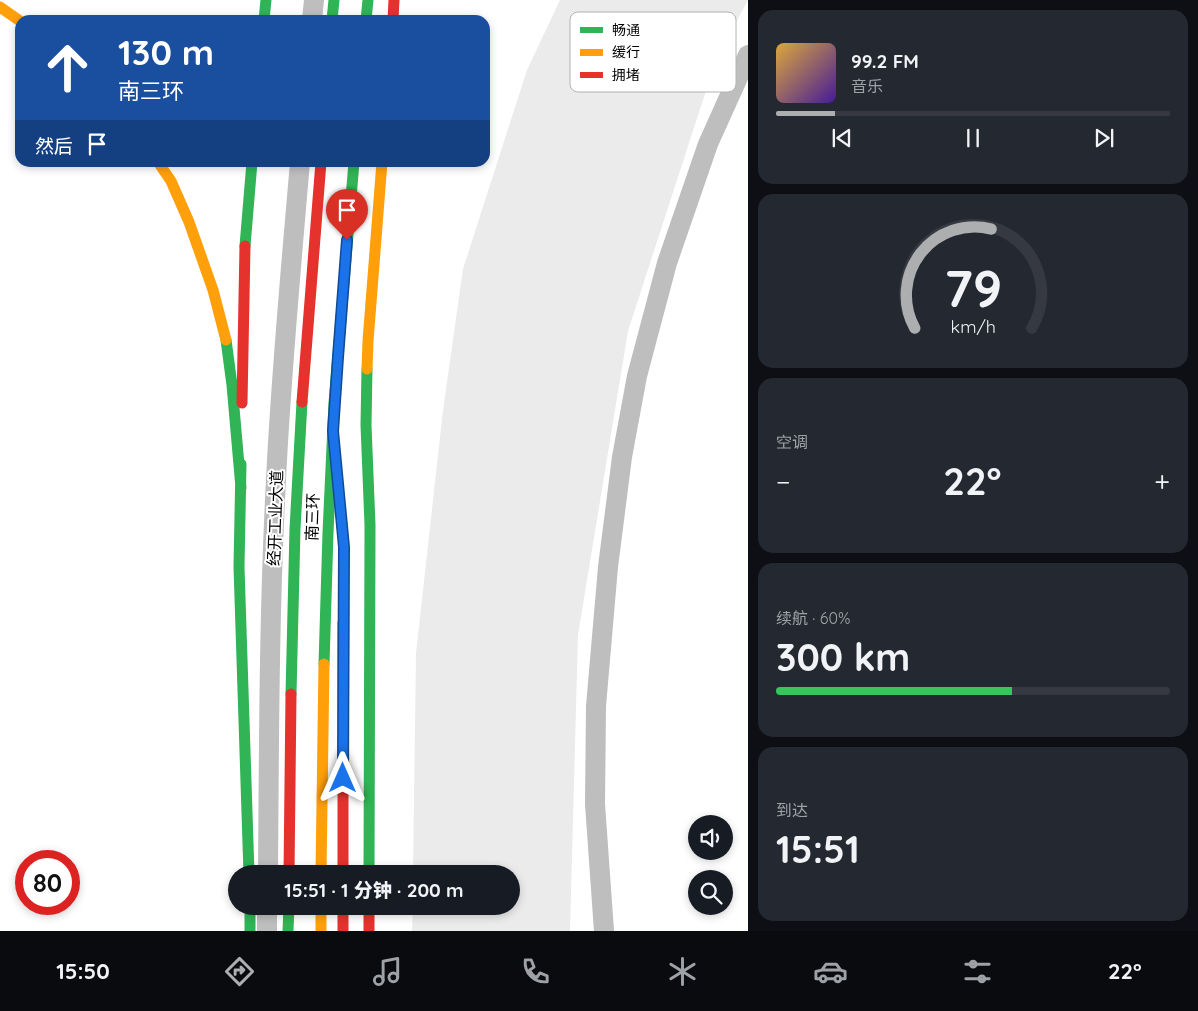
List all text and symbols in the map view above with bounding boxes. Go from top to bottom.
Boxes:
legend [570,12,736,92]
text: 畅通 [612,21,640,39]
text: 130 m [118,30,214,74]
icon: ahead [35,35,100,100]
text: 缓行 [612,43,640,61]
text: 99.2 FM [851,49,919,73]
text: 拥堵 [612,66,640,84]
text: 音乐 [851,76,883,96]
text: 南三环 [118,77,184,105]
icon: previous [828,124,856,152]
icon: pause [959,124,987,152]
icon: next [1090,124,1118,152]
icon: arrive [83,130,111,158]
text: 然后 [35,134,73,158]
pin [326,189,368,240]
icon: arrive [333,196,361,224]
text: 79 [944,255,1002,320]
text: km/h [950,315,996,337]
text: 空调 [776,432,808,452]
text: 22° [943,457,1001,505]
text: − [776,464,791,499]
text: + [1154,464,1170,499]
street label: 经开工业大道 [263,470,287,566]
street label: 南三环 [301,493,323,541]
text: 续航 · 60% [776,608,850,628]
text: 300 km [776,633,910,681]
position arrow [316,751,368,803]
text: 到达 [776,800,808,820]
map controls [688,815,733,915]
button: sound [688,815,733,860]
text: 15:51 [776,825,860,873]
speed limit sign: 80 [15,850,80,915]
button: search [688,870,733,915]
text: 15:51 · 1 分钟 · 200 m [284,878,464,902]
icon: directions [222,954,257,989]
icon: music [370,954,405,989]
icon: phone [518,954,553,989]
icon: climate [665,954,700,989]
icon: car [813,954,848,989]
icon: filters [960,954,995,989]
text: 15:50 [56,957,110,985]
text: 22° [1108,957,1142,985]

